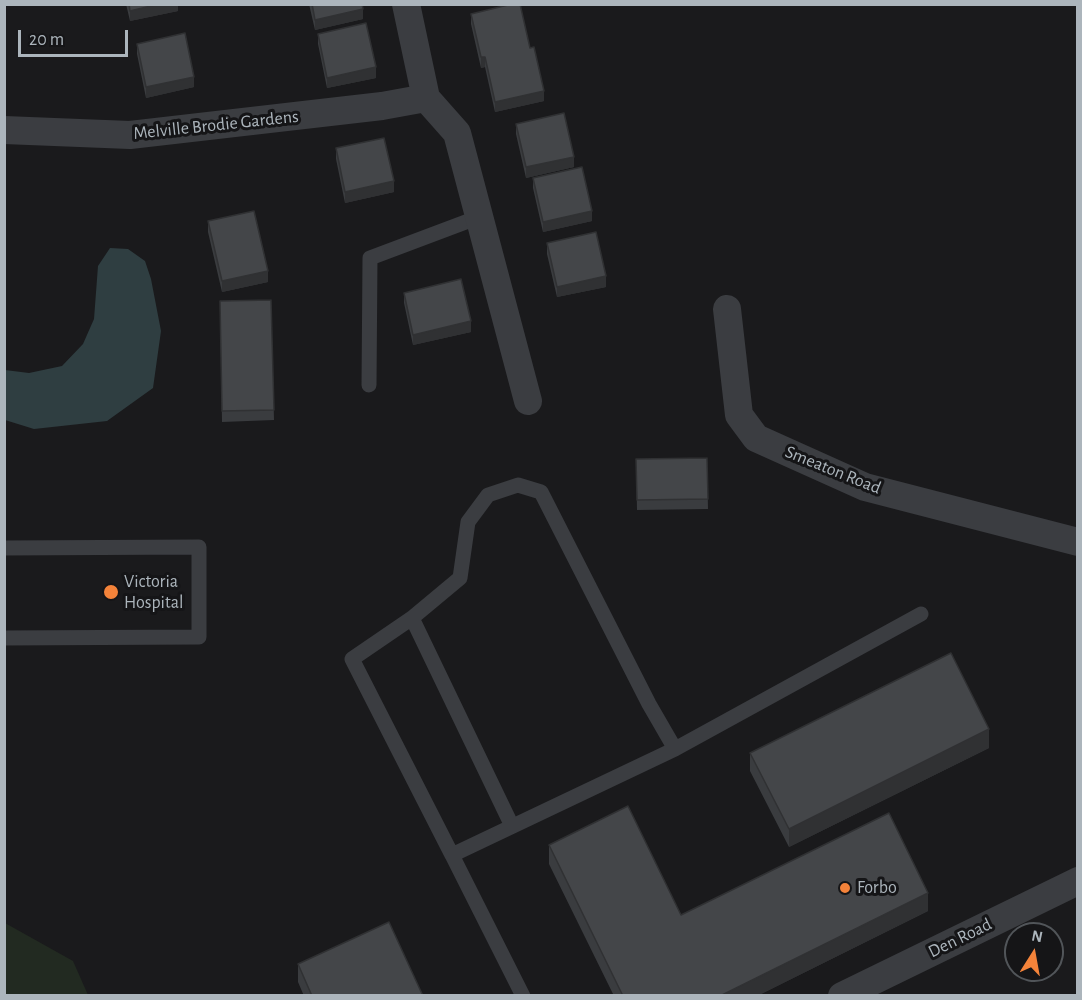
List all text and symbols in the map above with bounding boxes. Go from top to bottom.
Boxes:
scale bar [21,18,130,56]
text: 20 m [29,31,64,49]
street label: Melville Brodie Gardens [132,106,300,144]
street label: Smeaton Road [782,441,884,499]
place label: Victoria Hospital [124,571,183,614]
marker: Victoria Hospital [102,583,120,601]
place label: Forbo [857,877,897,899]
marker: Forbo [838,881,852,895]
street label: Den Road [925,913,995,963]
north arrow [1004,922,1064,982]
text: N [1030,927,1044,945]

